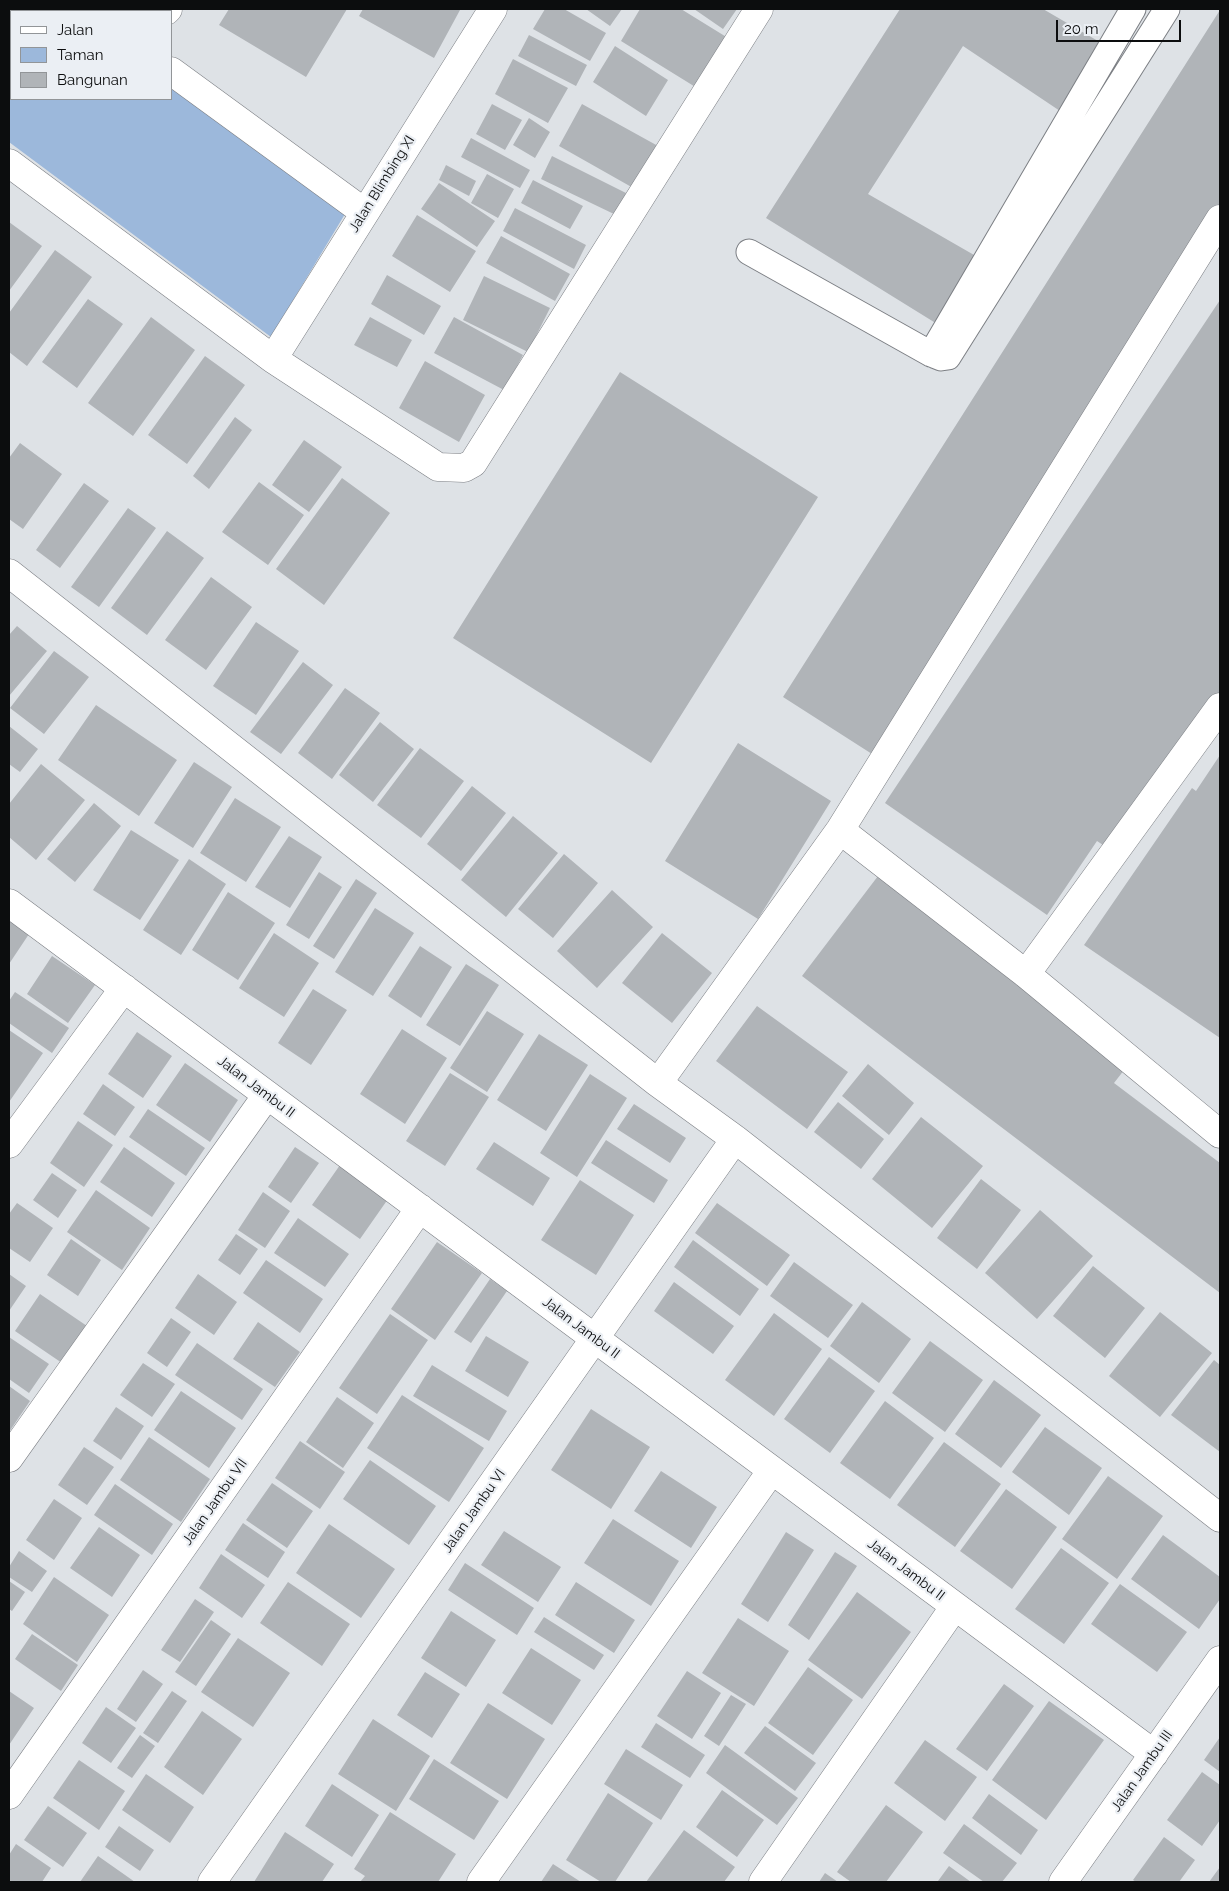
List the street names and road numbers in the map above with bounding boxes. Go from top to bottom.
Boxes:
street label: Jalan Blimbing XI [346,133,418,235]
street label: Jalan Jambu II [214,1053,298,1121]
street label: Jalan Jambu II [539,1294,623,1362]
street label: Jalan Jambu VII [179,1456,251,1548]
street label: Jalan Jambu VI [439,1466,509,1556]
street label: Jalan Jambu II [864,1536,948,1604]
street label: Jalan Jambu III [1108,1727,1176,1815]

